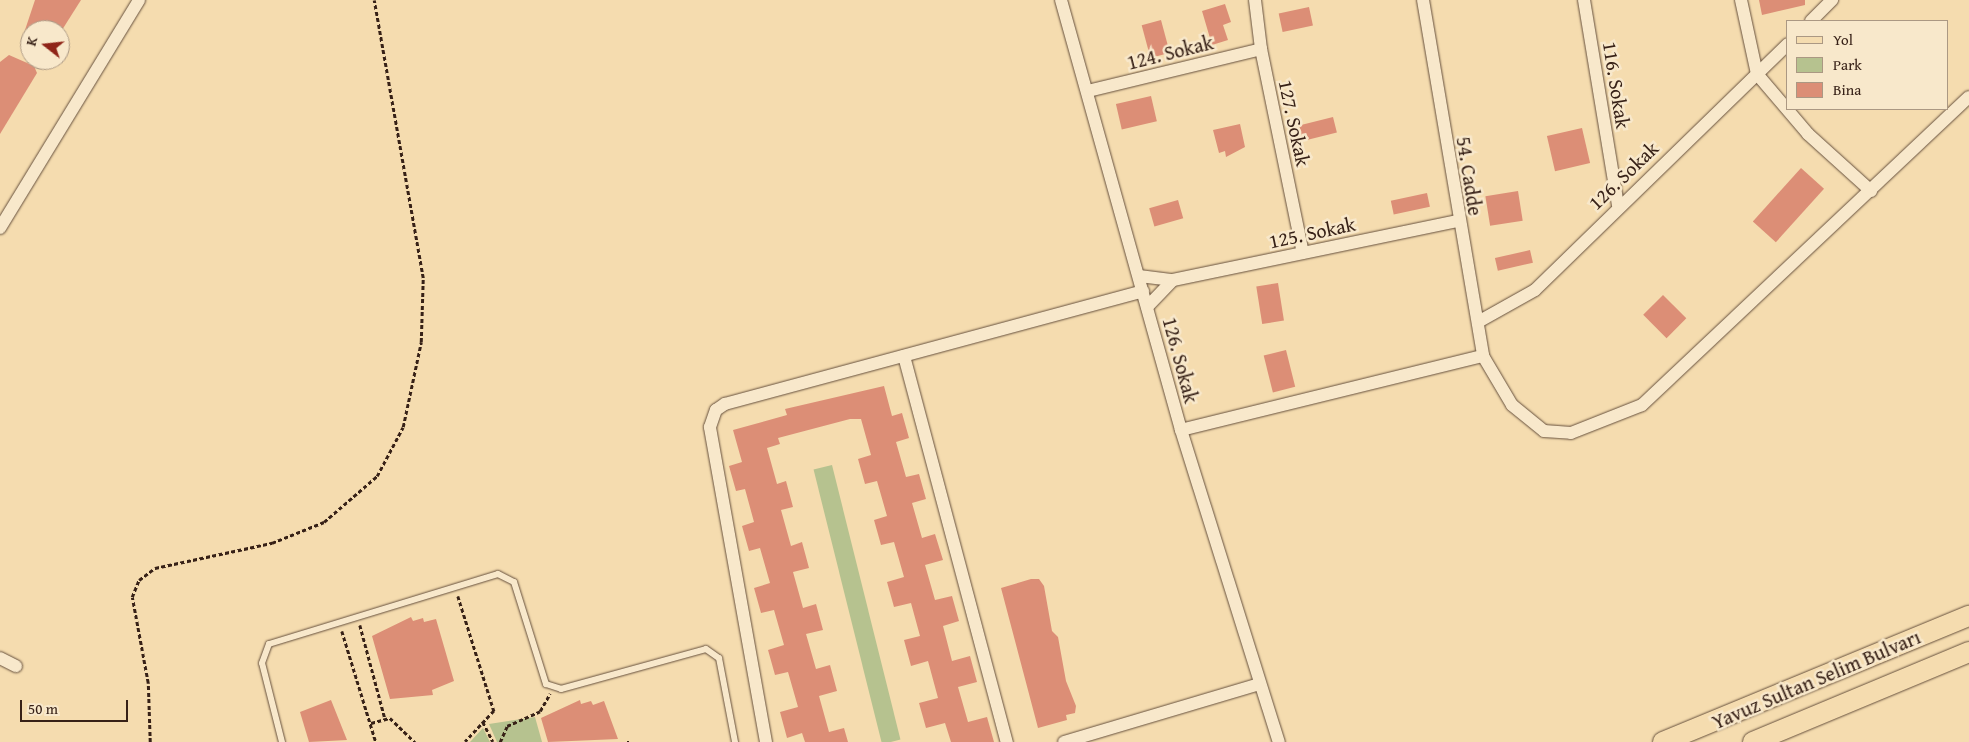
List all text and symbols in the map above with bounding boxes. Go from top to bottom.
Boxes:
north arrow [20,20,70,70]
legend [1786,20,1949,110]
text: Yol [1833,29,1853,50]
street label: 124. Sokak [1124,30,1216,74]
text: K [21,34,42,48]
street label: 116. Sokak [1598,40,1636,130]
text: Park [1833,54,1862,75]
street label: 127. Sokak [1274,78,1316,168]
text: Bina [1833,79,1861,100]
street label: 54. Cadde [1452,135,1488,217]
street label: 126. Sokak [1583,136,1663,214]
street label: 125. Sokak [1267,211,1357,253]
street label: 126. Sokak [1158,314,1204,406]
street label: Yavuz Sultan Selim Bulvarı [1708,624,1924,734]
scale bar [22,690,130,722]
text: 50 m [28,698,58,719]

